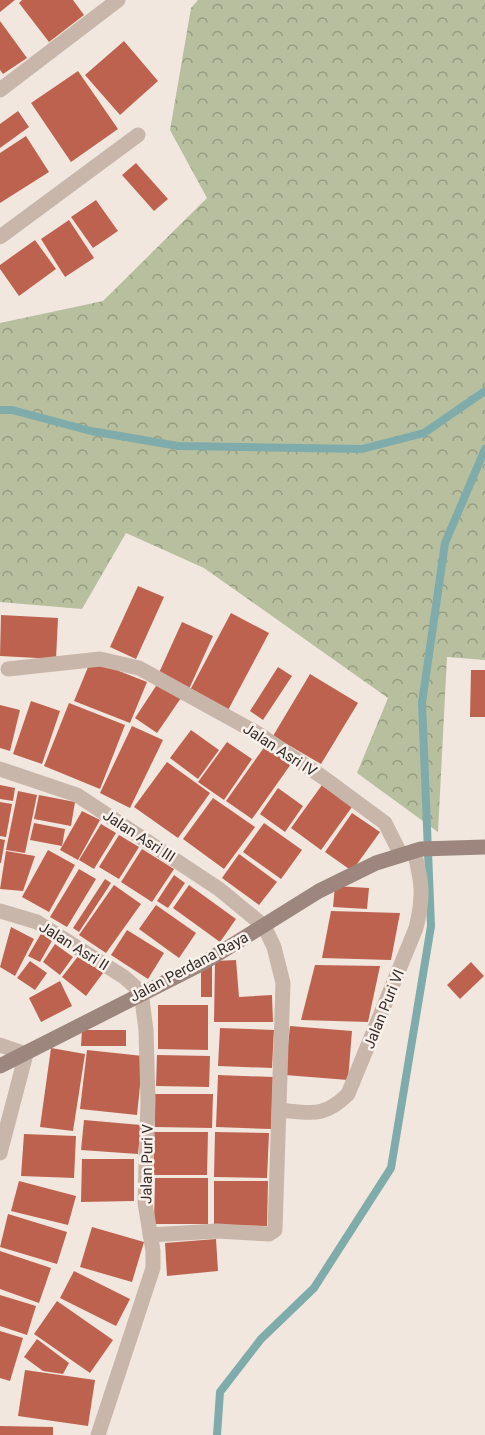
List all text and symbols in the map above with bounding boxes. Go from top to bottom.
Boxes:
street label: Jalan Asri IV [240,720,320,781]
street label: Jalan Asri III [100,806,178,866]
street label: Jalan Asri II [36,918,112,974]
street label: Jalan Perdana Raya [127,928,251,1006]
street label: Jalan Puri VI [360,967,408,1051]
street label: Jalan Puri V [137,1123,157,1204]

